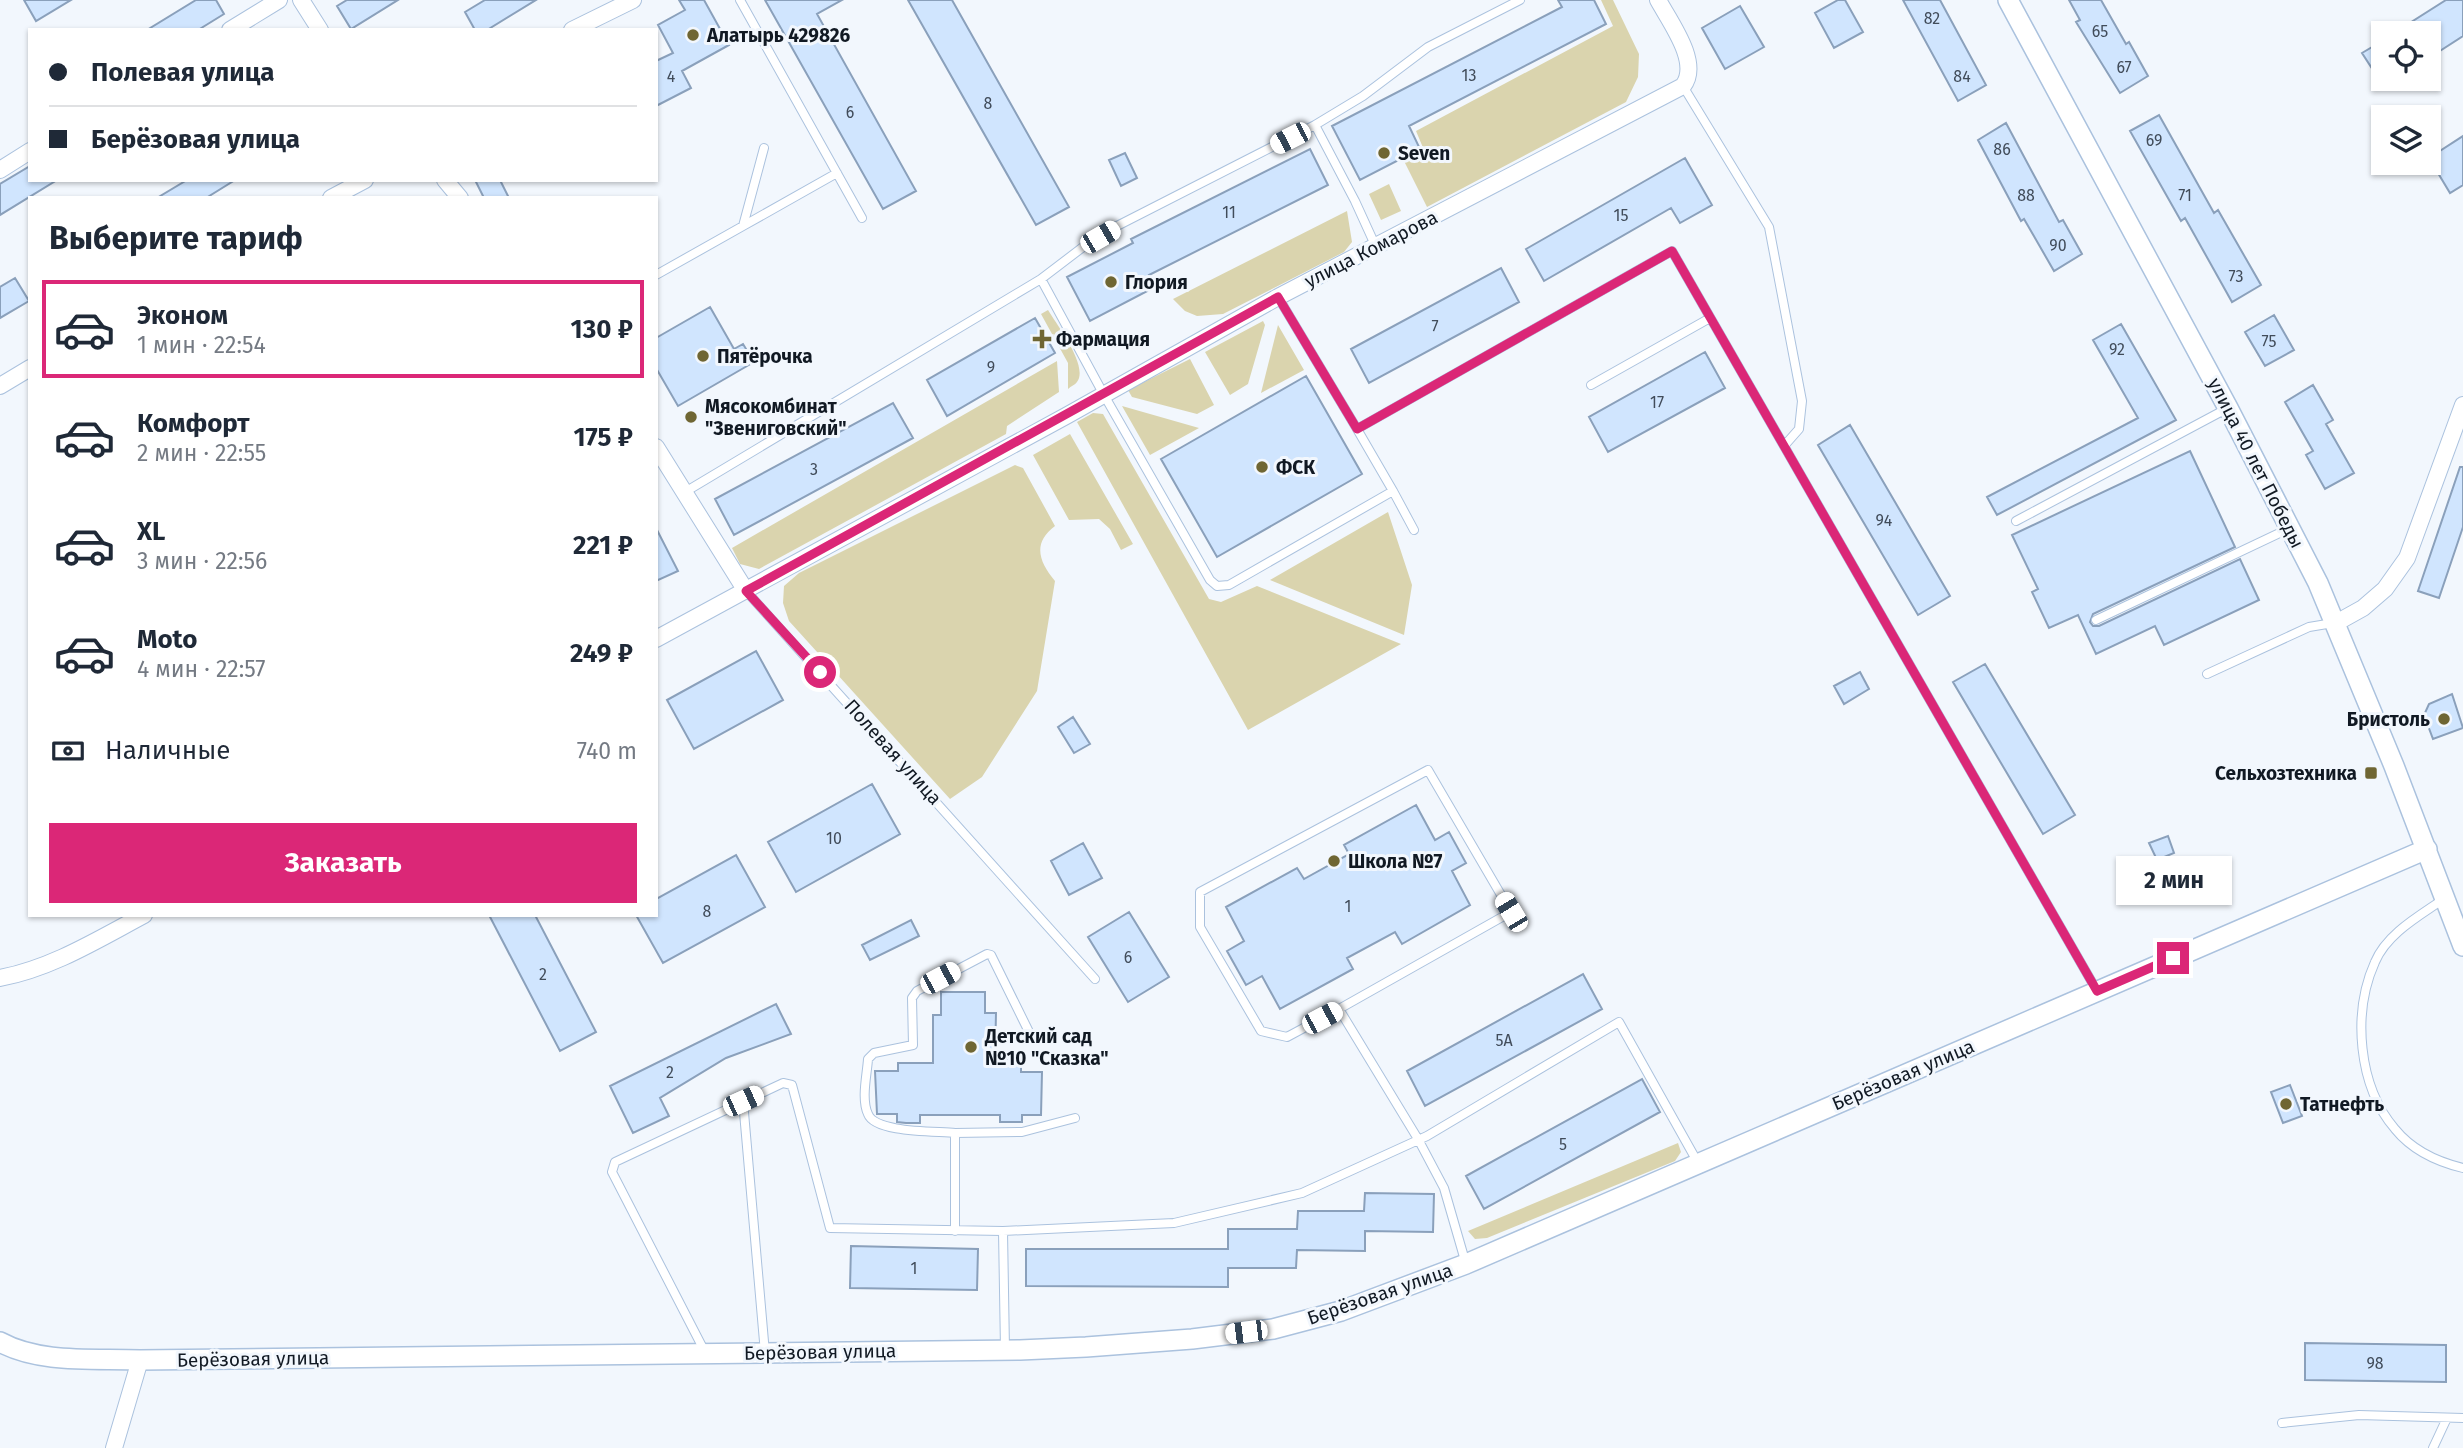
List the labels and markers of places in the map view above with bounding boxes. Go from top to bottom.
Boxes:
place label: Алатырь 429826 [706,24,851,47]
marker: Алатырь 429826 [685,27,701,43]
place label: Seven [1398,142,1450,165]
marker: Seven [1376,145,1392,161]
place label: Глория [1125,271,1188,294]
marker: Глория [1103,274,1119,290]
place label: Фармация [1056,328,1150,351]
marker: Фармация [1034,331,1050,347]
place label: Пятёрочка [717,345,813,368]
marker: Пятёрочка [695,348,711,364]
place label: Мясокомбинат "Звениговский" [705,395,847,440]
marker: Мясокомбинат "Звениговский" [683,409,699,425]
place label: ФСК [1276,456,1315,479]
marker: ФСК [1254,459,1270,475]
place label: Бристоль [2347,708,2430,731]
marker: Бристоль [2436,711,2452,727]
place label: Сельхозтехника [2215,762,2357,785]
marker: Сельхозтехника [2363,765,2379,781]
place label: Школа №7 [1348,850,1442,873]
marker: Школа №7 [1326,853,1342,869]
place label: Детский сад №10 "Сказка" [984,1025,1109,1070]
marker: Детский сад №10 "Сказка" [963,1039,979,1055]
place label: Татнефть [2300,1093,2384,1116]
marker: Татнефть [2278,1096,2294,1112]

